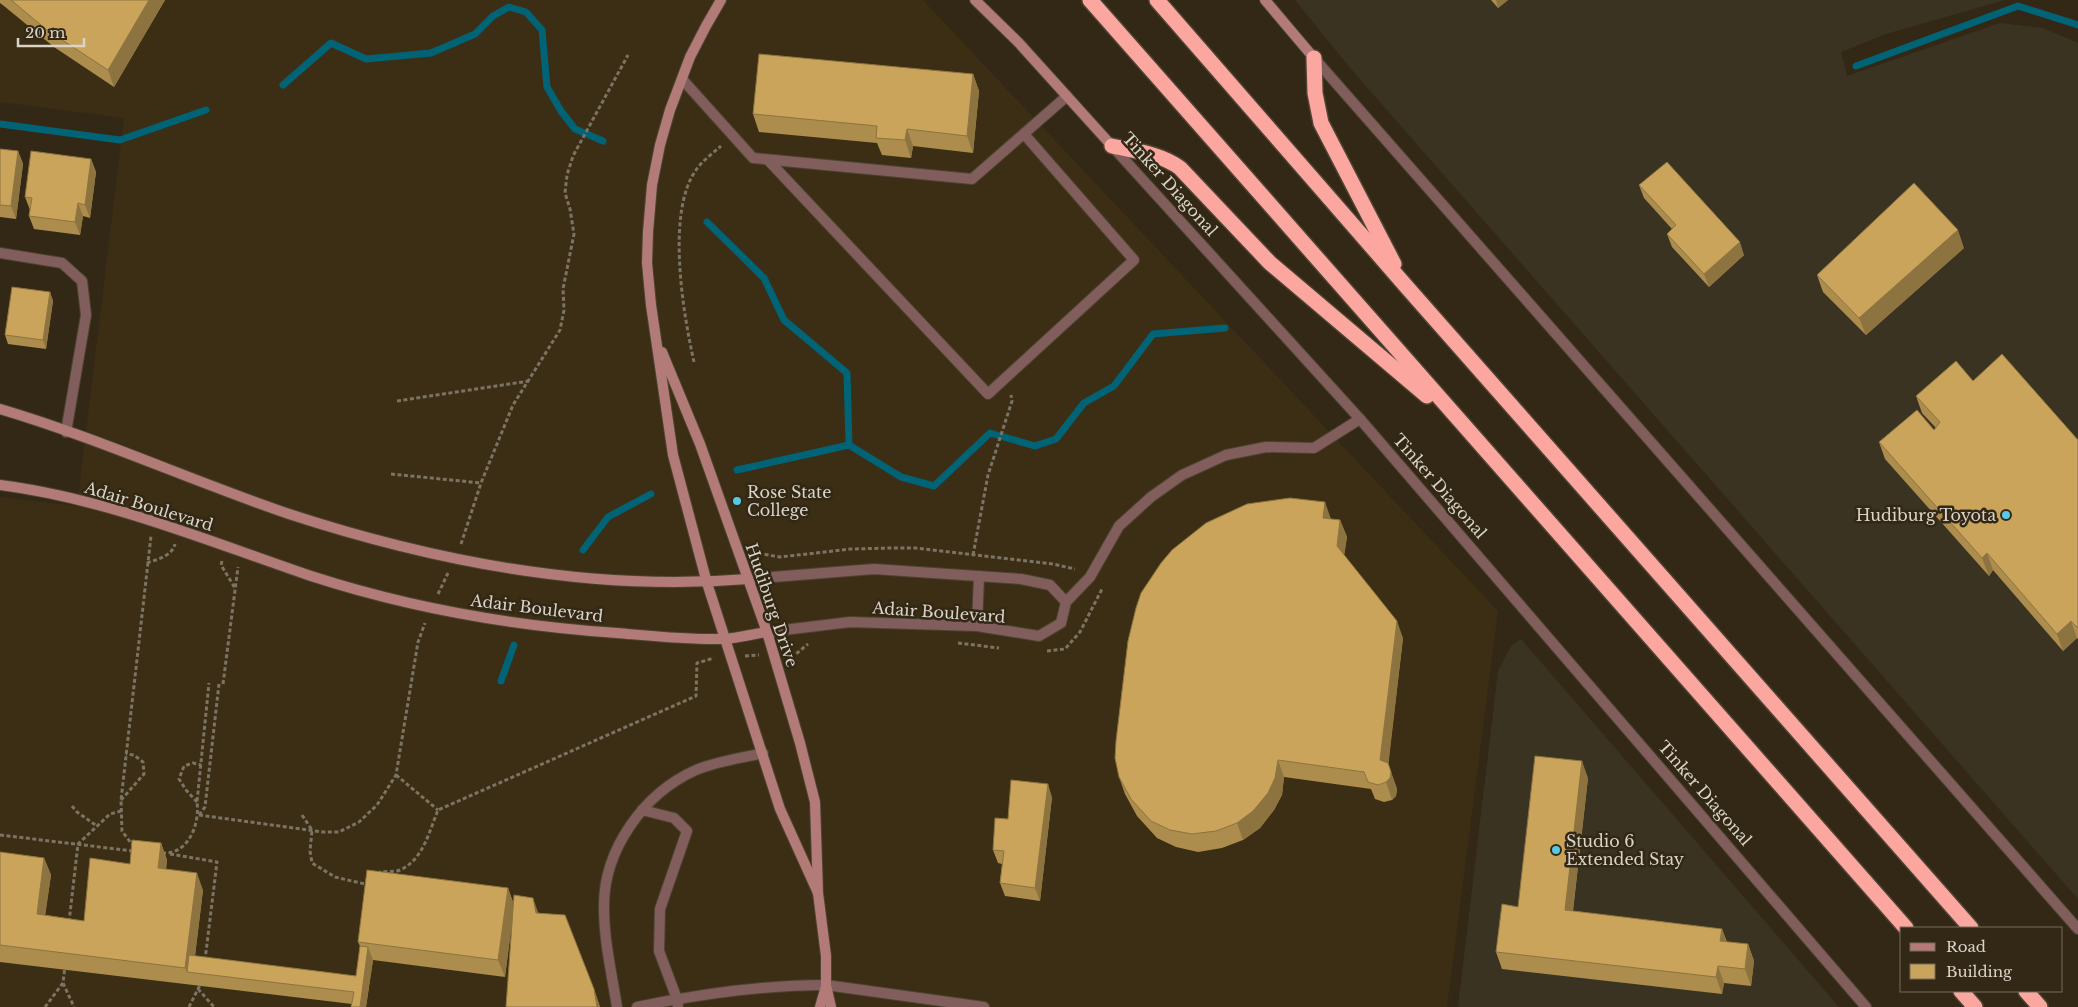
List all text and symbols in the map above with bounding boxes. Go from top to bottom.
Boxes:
scale bar [18,15,84,47]
text: 20 m [25,23,65,42]
street label: Tinker Diagonal [1118,128,1222,240]
street label: Tinker Diagonal [1389,429,1491,543]
street label: Adair Boulevard [81,477,216,535]
place label: Rose State College [747,482,831,520]
marker: Rose State College [731,495,743,507]
place label: Hudiburg Toyota [1856,505,1996,525]
marker: Hudiburg Toyota [2000,509,2012,521]
street label: Hudiburg Drive [741,540,803,670]
street label: Adair Boulevard [469,590,605,626]
street label: Adair Boulevard [871,597,1006,627]
street label: Tinker Diagonal [1654,736,1756,850]
place label: Studio 6 Extended Stay [1566,831,1685,869]
marker: Studio 6 Extended Stay [1550,844,1562,856]
legend [1900,927,2063,992]
text: Road [1946,937,1986,956]
text: Building [1946,962,2013,981]

